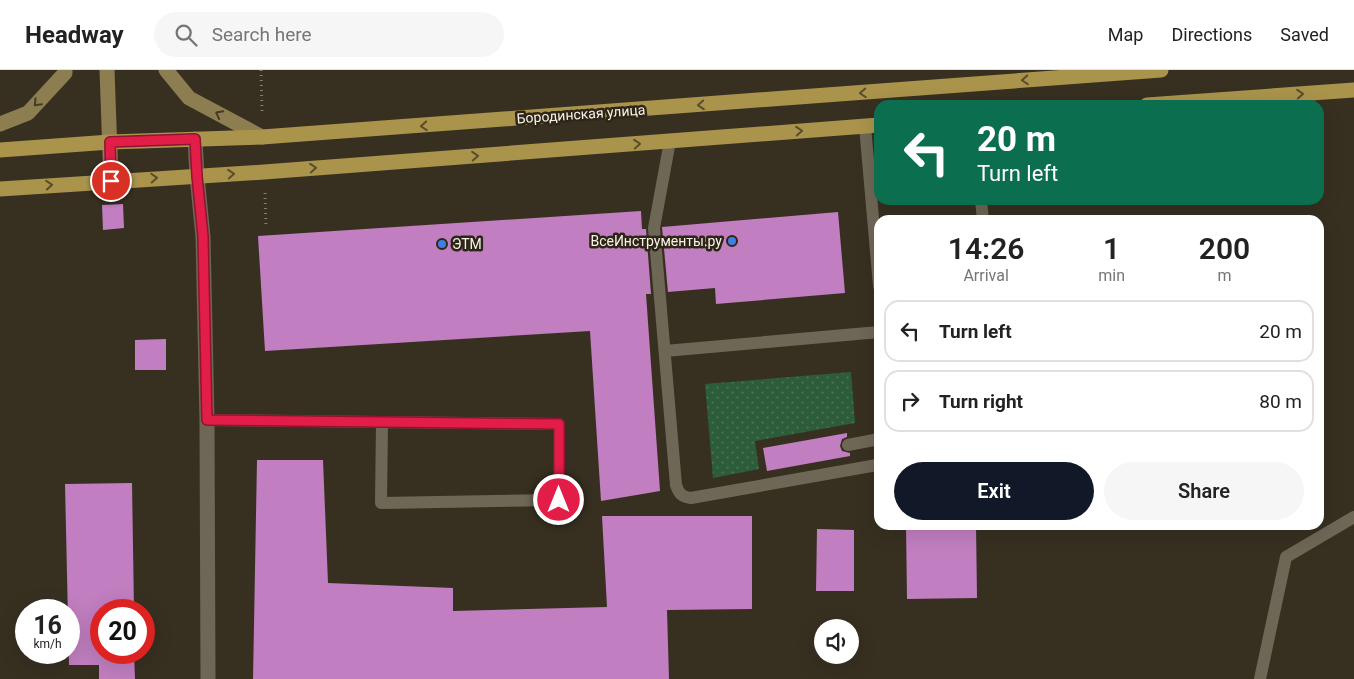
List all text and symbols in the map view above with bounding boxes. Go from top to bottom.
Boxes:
search box [154,12,504,57]
text: Headway [25,21,124,49]
icon: search [172,21,200,49]
text: Search here [212,23,312,46]
text: Map [1108,24,1143,45]
text: Directions [1171,24,1252,45]
text: Saved [1280,24,1329,45]
one-way arrow [1021,75,1029,86]
one-way arrow [859,87,867,98]
one-way arrow [1296,88,1304,99]
one-way arrow [34,98,43,107]
one-way arrow [697,99,705,110]
street label: Бородинская улица [516,102,646,126]
one-way arrow [215,110,224,120]
text: 20 m [977,119,1056,160]
one-way arrow [420,120,428,131]
icon: left [894,120,959,185]
one-way arrow [795,126,803,137]
one-way arrow [633,138,641,149]
one-way arrow [471,150,479,161]
pin [90,160,132,202]
text: Turn left [977,161,1058,186]
one-way arrow [309,163,317,174]
icon: arrive [97,167,125,195]
one-way arrow [227,168,235,179]
one-way arrow [150,173,158,184]
one-way arrow [45,180,53,191]
text: 14:26 [948,231,1025,266]
text: 1 [1103,231,1120,266]
text: 200 [1199,231,1250,266]
place label: ВсеИнструменты.ру [590,233,722,249]
marker: ВсеИнструменты.ру [726,235,738,247]
place label: ЭТМ [452,236,482,252]
marker: ЭТМ [436,238,448,250]
text: Arrival [963,266,1009,285]
text: min [1098,266,1125,285]
text: m [1217,266,1232,285]
icon: left [896,317,924,345]
text: Turn left [939,320,1012,343]
text: 20 m [1259,320,1302,343]
icon: right [896,387,924,415]
text: Turn right [939,390,1023,413]
text: 80 m [1259,390,1302,413]
button: Exit [894,462,1094,520]
button: Share [1104,462,1304,520]
position arrow [532,473,584,525]
speed limit sign: 20 [90,599,155,664]
text: 16 [33,611,62,640]
map controls [814,619,859,664]
button: sound [814,619,859,664]
text: km/h [33,637,62,651]

